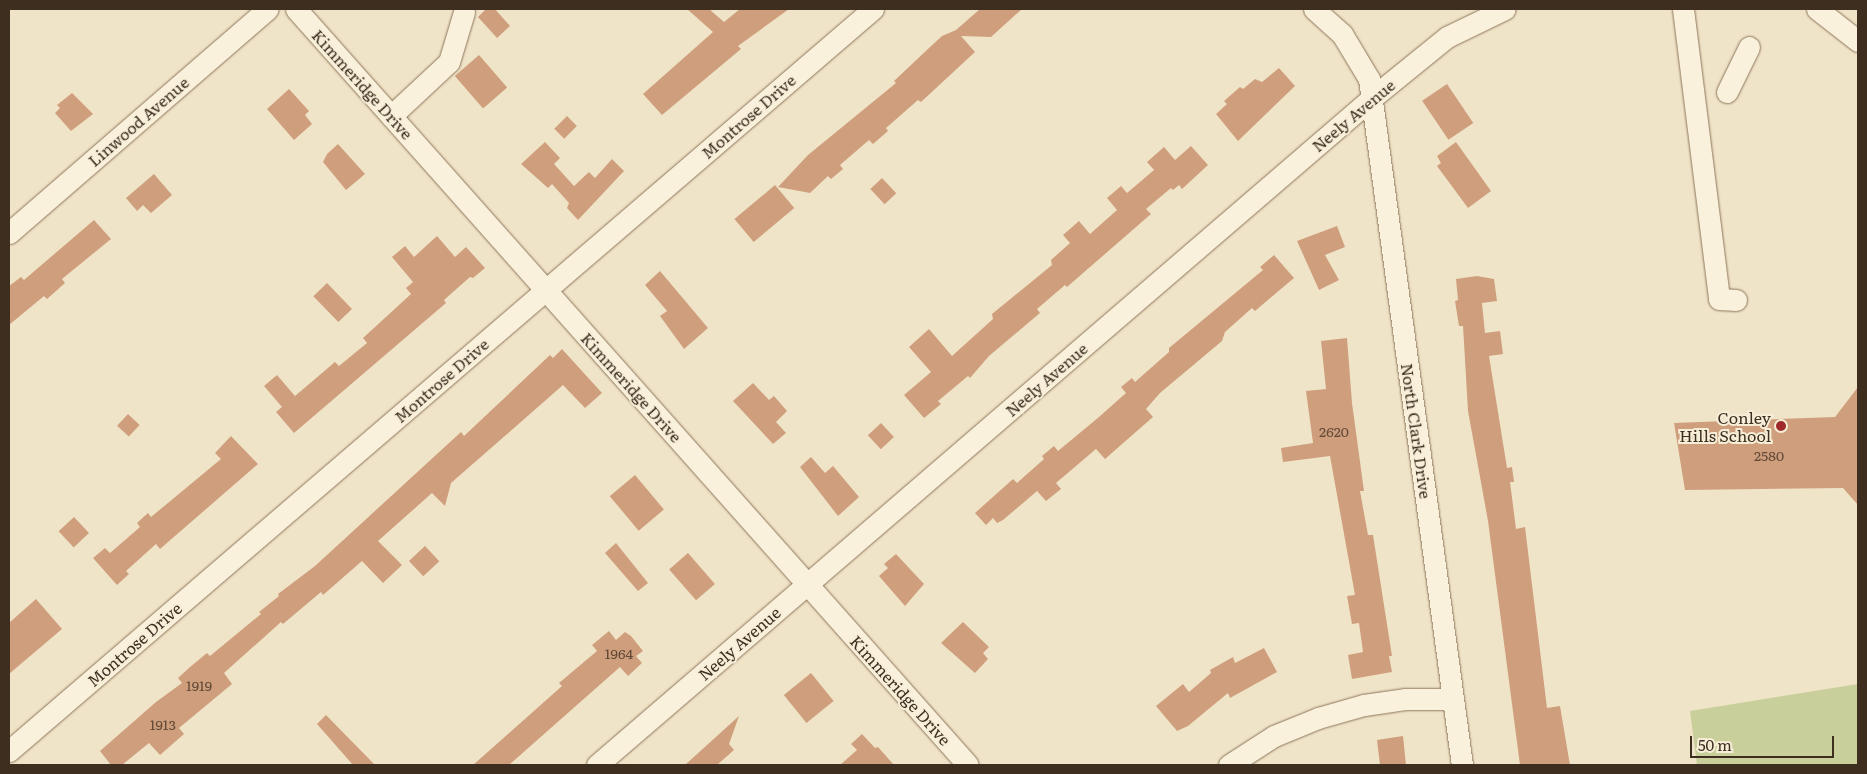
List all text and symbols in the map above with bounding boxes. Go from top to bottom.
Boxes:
street label: Kimmeridge Drive [309,25,417,143]
street label: Montrose Drive [697,70,799,162]
street label: Linwood Avenue [84,72,192,170]
street label: Neely Avenue [1308,75,1398,155]
street label: Kimmeridge Drive [578,328,686,446]
street label: Montrose Drive [390,334,492,426]
street label: Neely Avenue [1001,338,1091,420]
street label: North Clark Drive [1398,362,1436,500]
place label: Conley Hills School [1679,407,1771,445]
marker: Conley Hills School [1775,420,1787,432]
house number: 2620 [1319,423,1349,439]
house number: 2580 [1754,447,1784,463]
street label: Montrose Drive [83,598,185,690]
street label: Neely Avenue [694,602,784,684]
street label: Kimmeridge Drive [847,631,955,749]
house number: 1964 [605,645,633,661]
house number: 1919 [186,677,212,693]
house number: 1913 [150,716,176,732]
scale bar [1692,726,1836,758]
text: 50 m [1698,733,1732,756]

